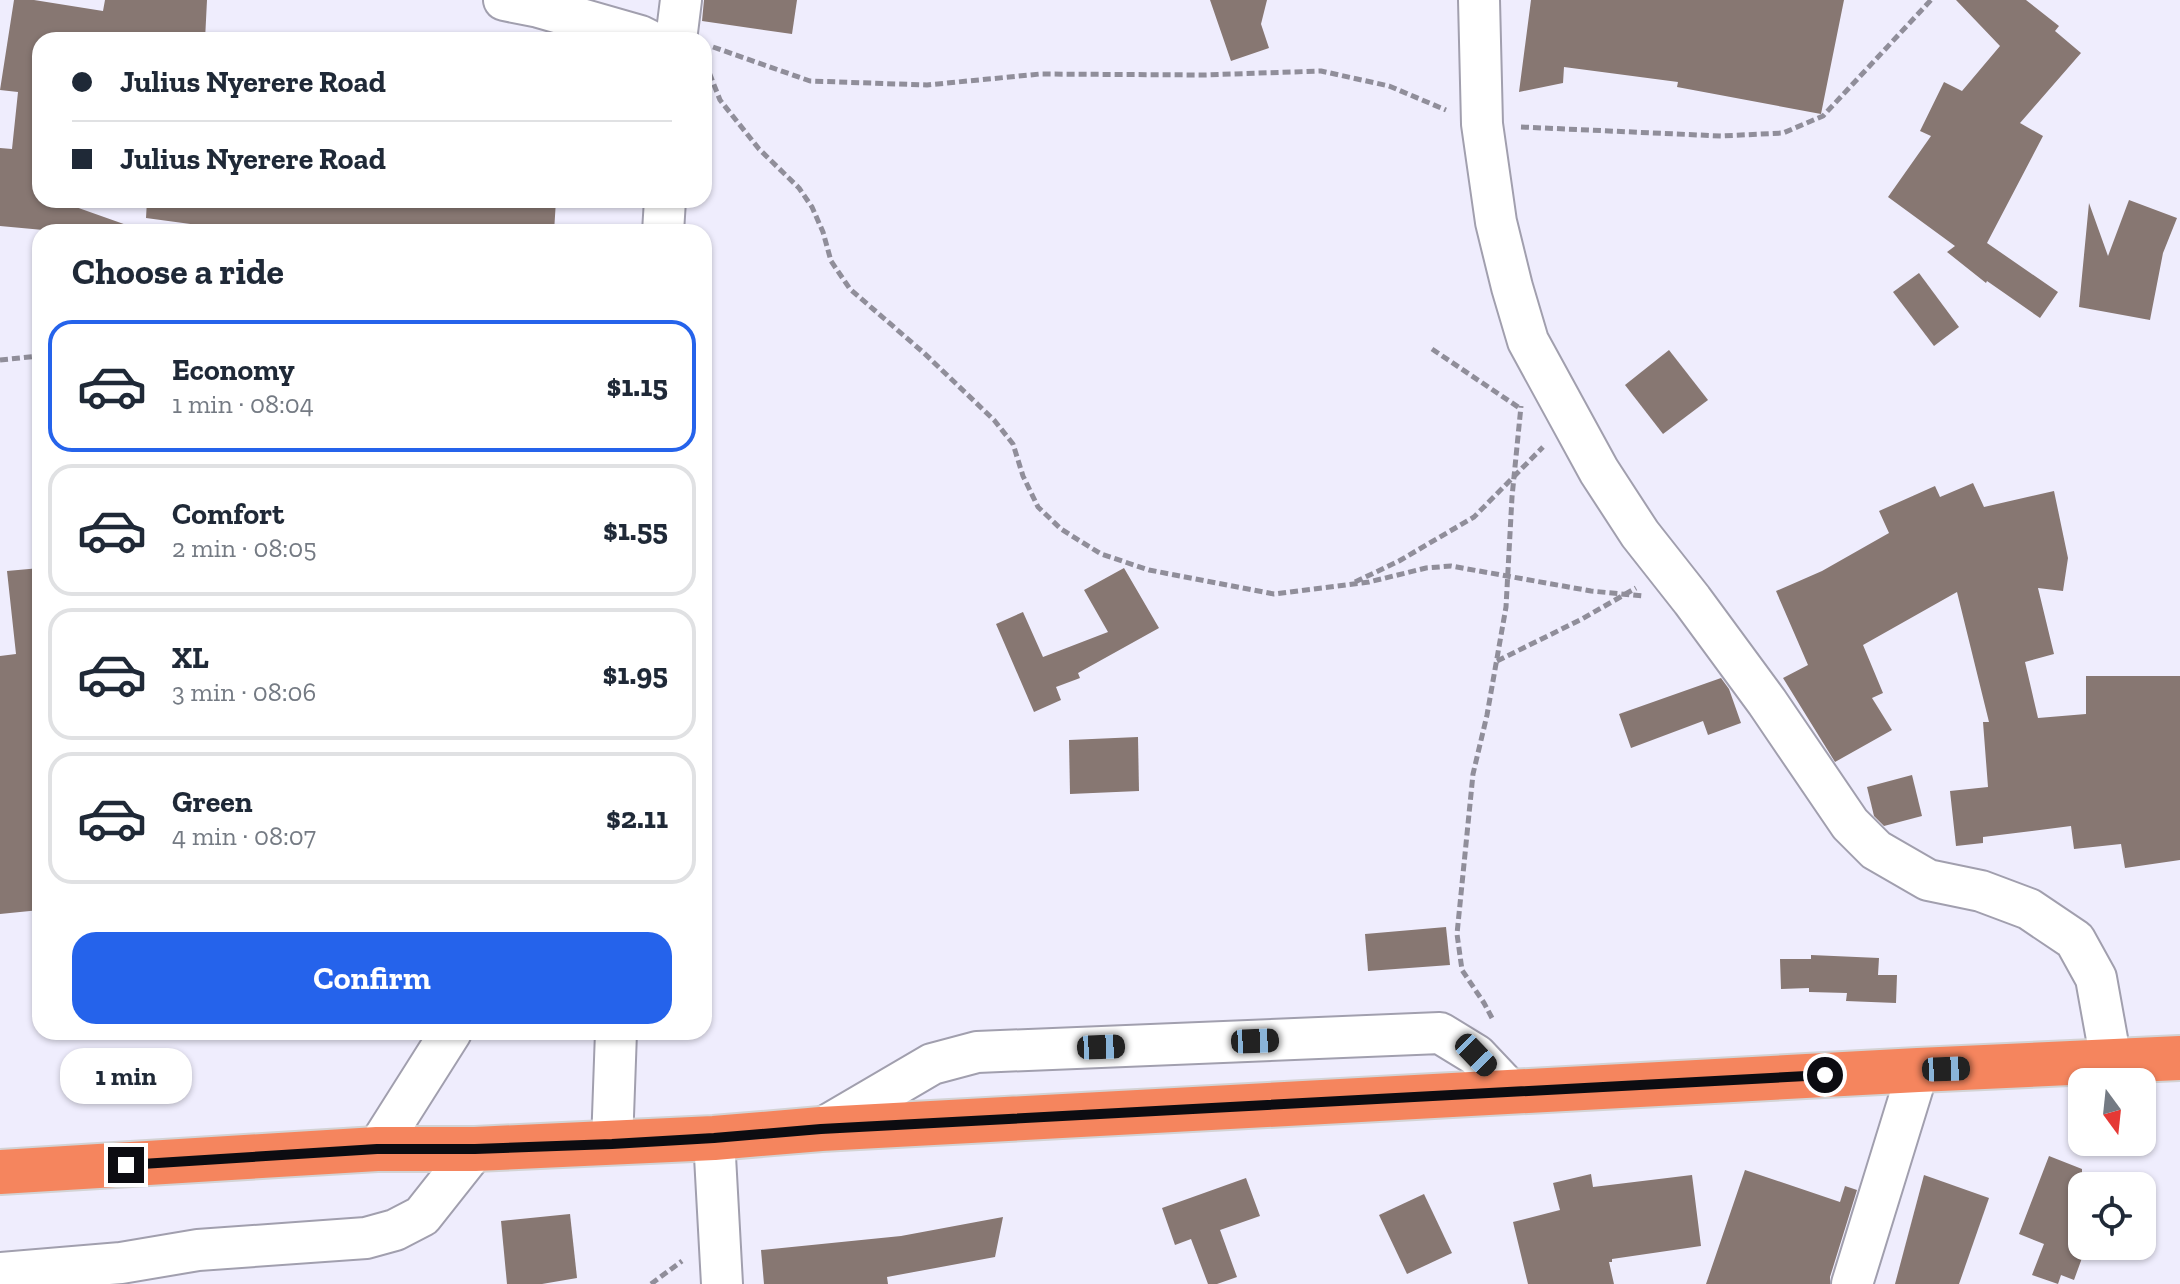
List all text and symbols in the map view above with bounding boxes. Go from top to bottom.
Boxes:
text: Julius Nyerere Road [120,64,386,100]
text: Julius Nyerere Road [120,141,386,177]
text: Choose a ride [72,250,284,293]
icon: car [76,350,148,422]
text: Economy [172,352,295,388]
text: $1.15 [607,368,668,404]
text: 1 min · 08:04 [172,388,314,420]
icon: car [76,494,148,566]
text: Comfort [172,496,284,532]
text: $1.55 [603,512,668,548]
text: 2 min · 08:05 [172,532,316,564]
icon: car [76,638,148,710]
text: XL [172,640,209,676]
text: $1.95 [603,656,668,692]
text: 3 min · 08:06 [172,676,316,708]
icon: car [76,782,148,854]
text: Green [172,784,252,820]
text: $2.11 [606,800,668,836]
text: 4 min · 08:07 [172,820,316,852]
button: Confirm [72,932,672,1024]
car [1231,1028,1279,1054]
car [1451,1029,1501,1081]
car [1077,1034,1125,1060]
callout: 1 min [60,1049,192,1105]
car [1922,1056,1970,1082]
route start [1807,1057,1843,1093]
text: 1 min [95,1060,157,1092]
north arrow [2068,1068,2156,1156]
map controls [2068,1068,2156,1260]
route end [108,1147,144,1183]
button: locate [2068,1172,2156,1260]

